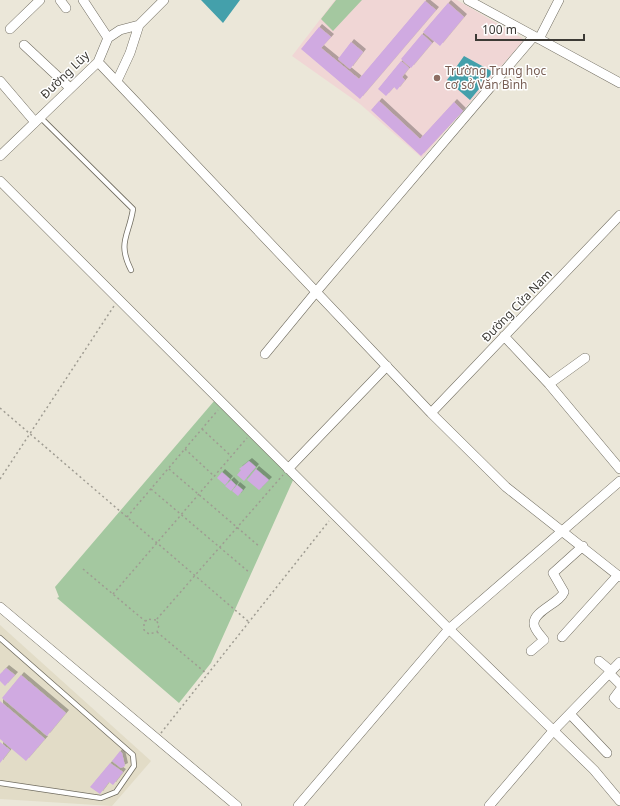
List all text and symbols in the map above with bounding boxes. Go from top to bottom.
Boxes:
scale bar [476,16,584,42]
text: 100 m [482,21,517,38]
street label: Đường Lũy [36,46,93,102]
place label: Trường Trung học cơ sở Văn Bình [445,62,546,93]
marker: Trường Trung học cơ sở Văn Bình [432,73,442,83]
street label: Đường Cửa Nam [478,266,556,346]

